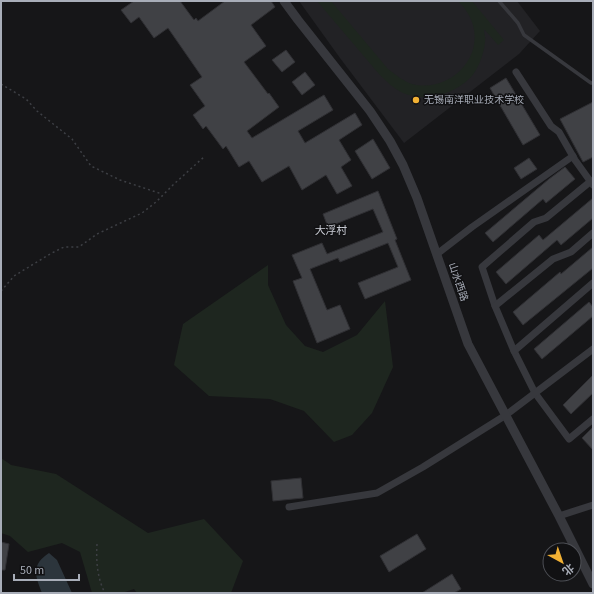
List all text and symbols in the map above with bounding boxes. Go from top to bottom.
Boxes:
place label: 无锡南洋职业技术学校 [424,93,524,107]
marker: 无锡南洋职业技术学校 [411,95,421,105]
district label: 大浮村 [315,223,348,238]
street label: 山水西路 [445,261,471,303]
north arrow [542,542,582,582]
scale bar [14,556,79,582]
text: 北 [559,560,577,579]
text: 50 m [20,562,44,579]

